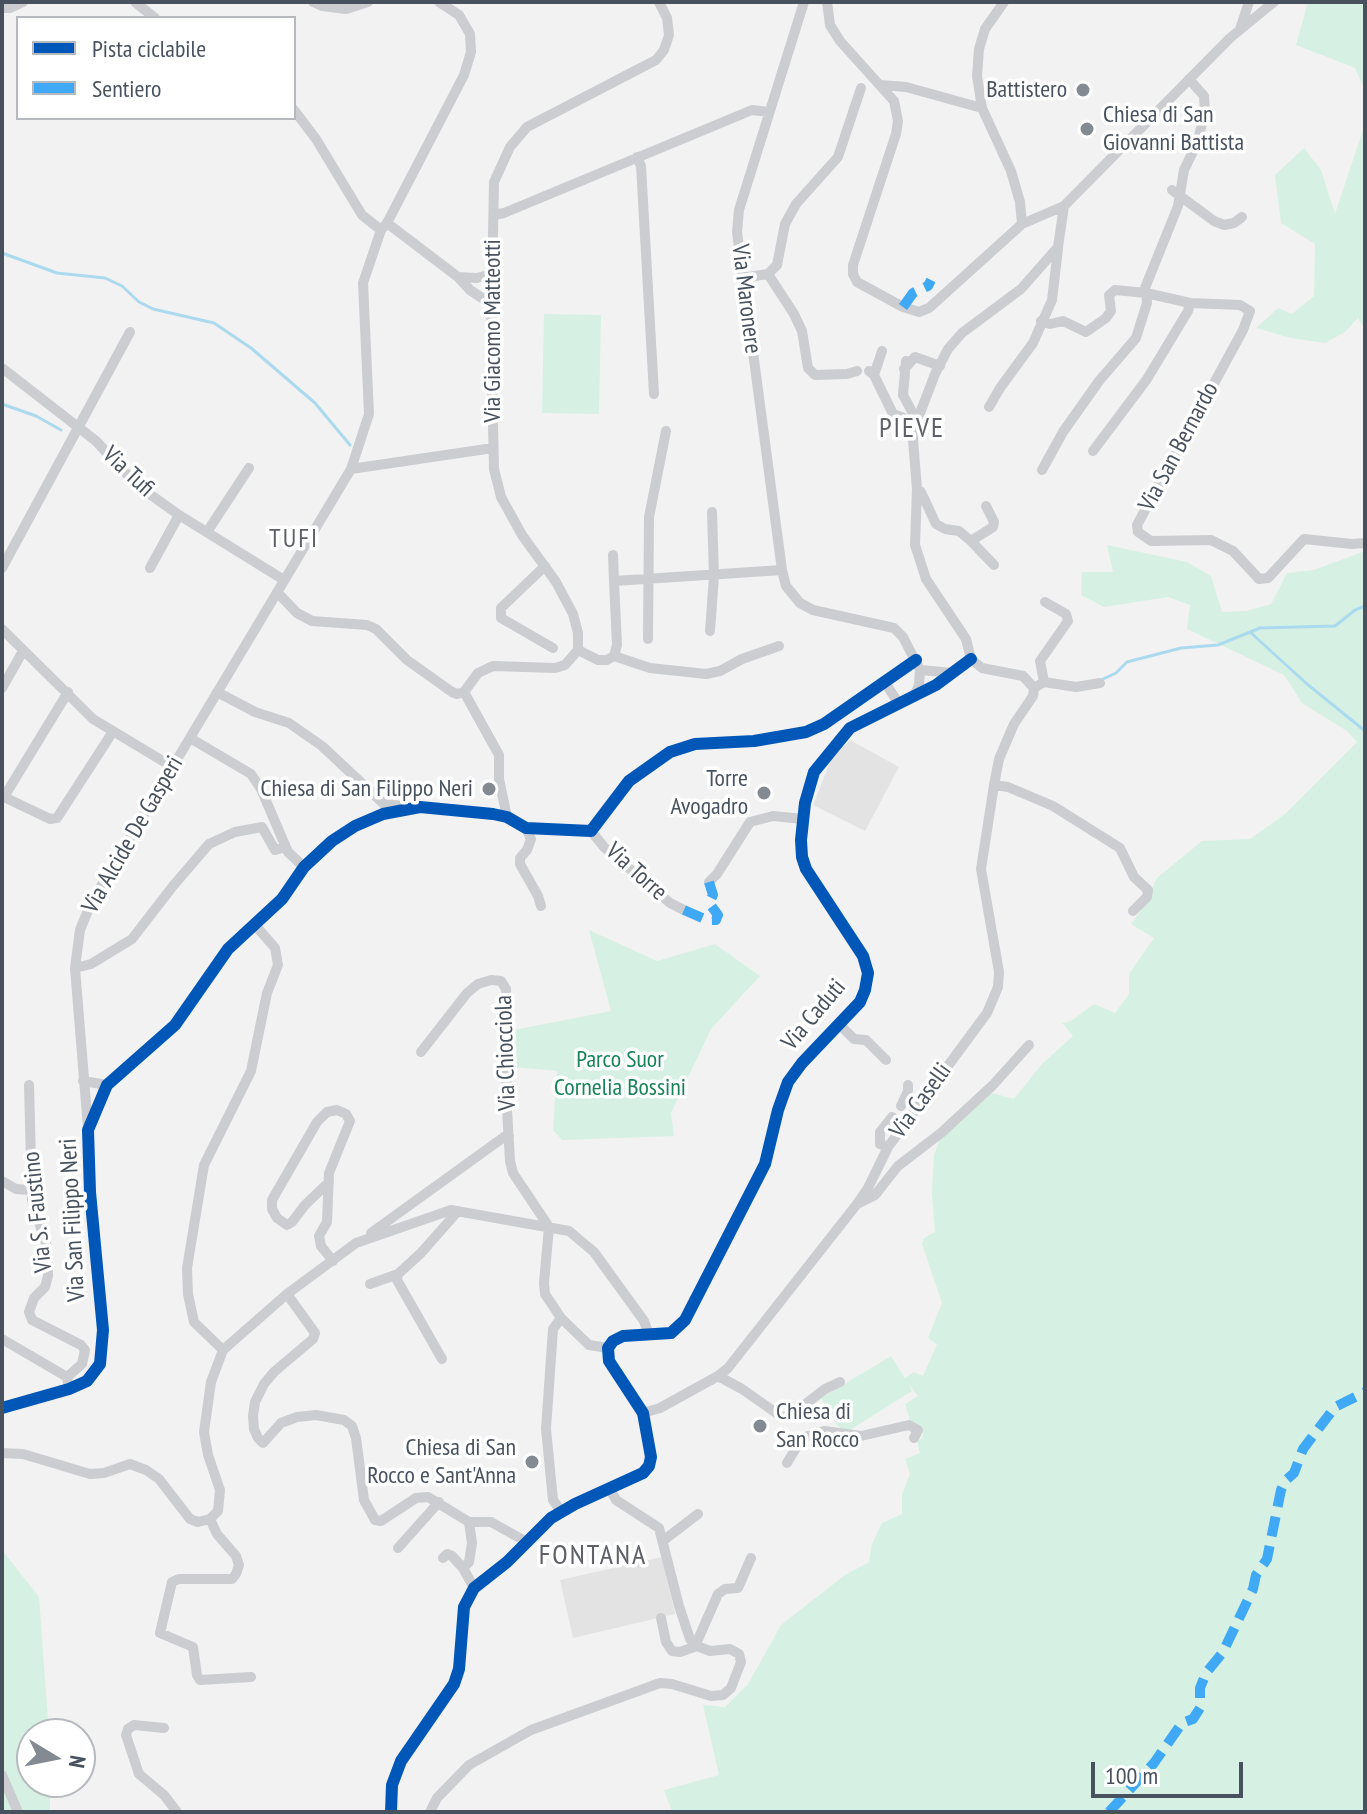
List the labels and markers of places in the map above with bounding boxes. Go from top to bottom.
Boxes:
place label: Battistero [986,76,1067,104]
marker: Battistero [1074,81,1092,99]
place label: Chiesa di San Giovanni Battista [1103,101,1244,157]
marker: Chiesa di San Giovanni Battista [1078,120,1096,138]
place label: Torre Avogadro [670,765,748,821]
place label: Chiesa di San Filippo Neri [260,775,473,803]
marker: Chiesa di San Filippo Neri [480,780,498,798]
marker: Torre Avogadro [755,784,773,802]
place label: Chiesa di San Rocco [776,1398,859,1454]
marker: Chiesa di San Rocco [751,1417,769,1435]
place label: Chiesa di San Rocco e Sant'Anna [367,1434,516,1490]
marker: Chiesa di San Rocco e Sant'Anna [523,1453,541,1471]

